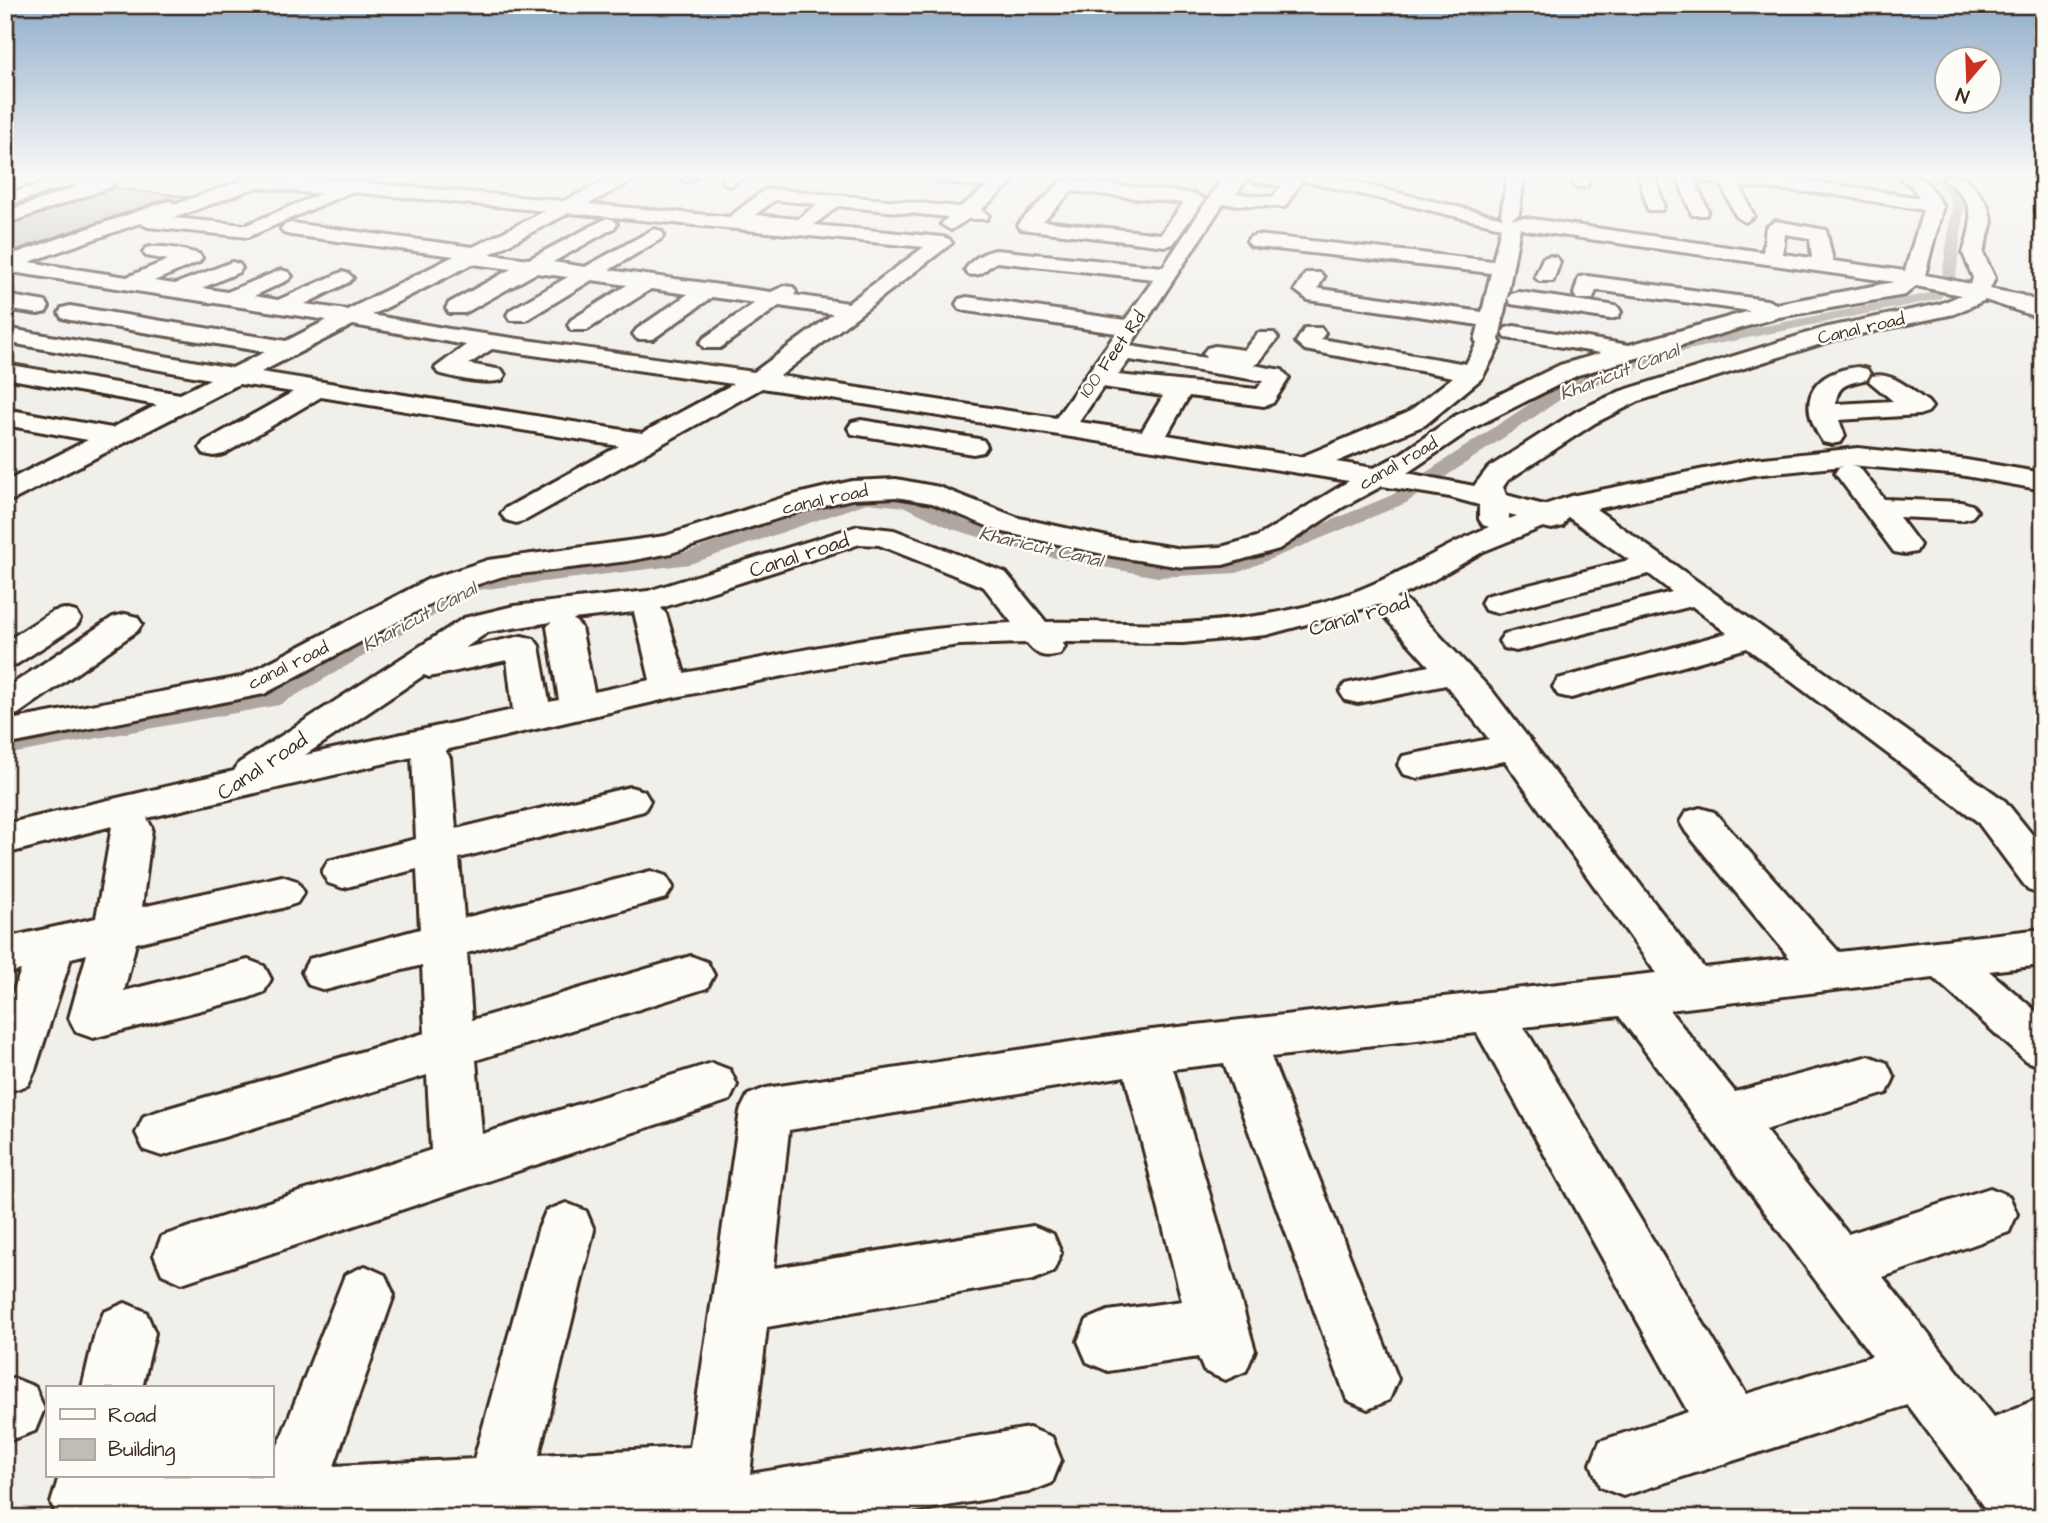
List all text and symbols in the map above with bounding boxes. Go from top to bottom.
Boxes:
north arrow [1932,46,2002,116]
text: N [1953,80,1973,109]
street label: 100 Feet Rd [1073,306,1152,403]
street label: Canal road [1815,306,1907,351]
water label: Kharicut Canal [1556,336,1686,408]
street label: canal road [1354,431,1442,496]
street label: canal road [780,478,870,521]
water label: Kharicut Canal [976,520,1108,575]
street label: Canal road [746,526,853,585]
water label: Kharicut Canal [358,574,484,659]
street label: Canal road [1305,587,1413,644]
street label: canal road [244,635,333,696]
street label: Canal road [211,725,313,807]
legend [46,1386,273,1478]
text: Road [108,1401,156,1430]
text: Building [108,1435,176,1466]

